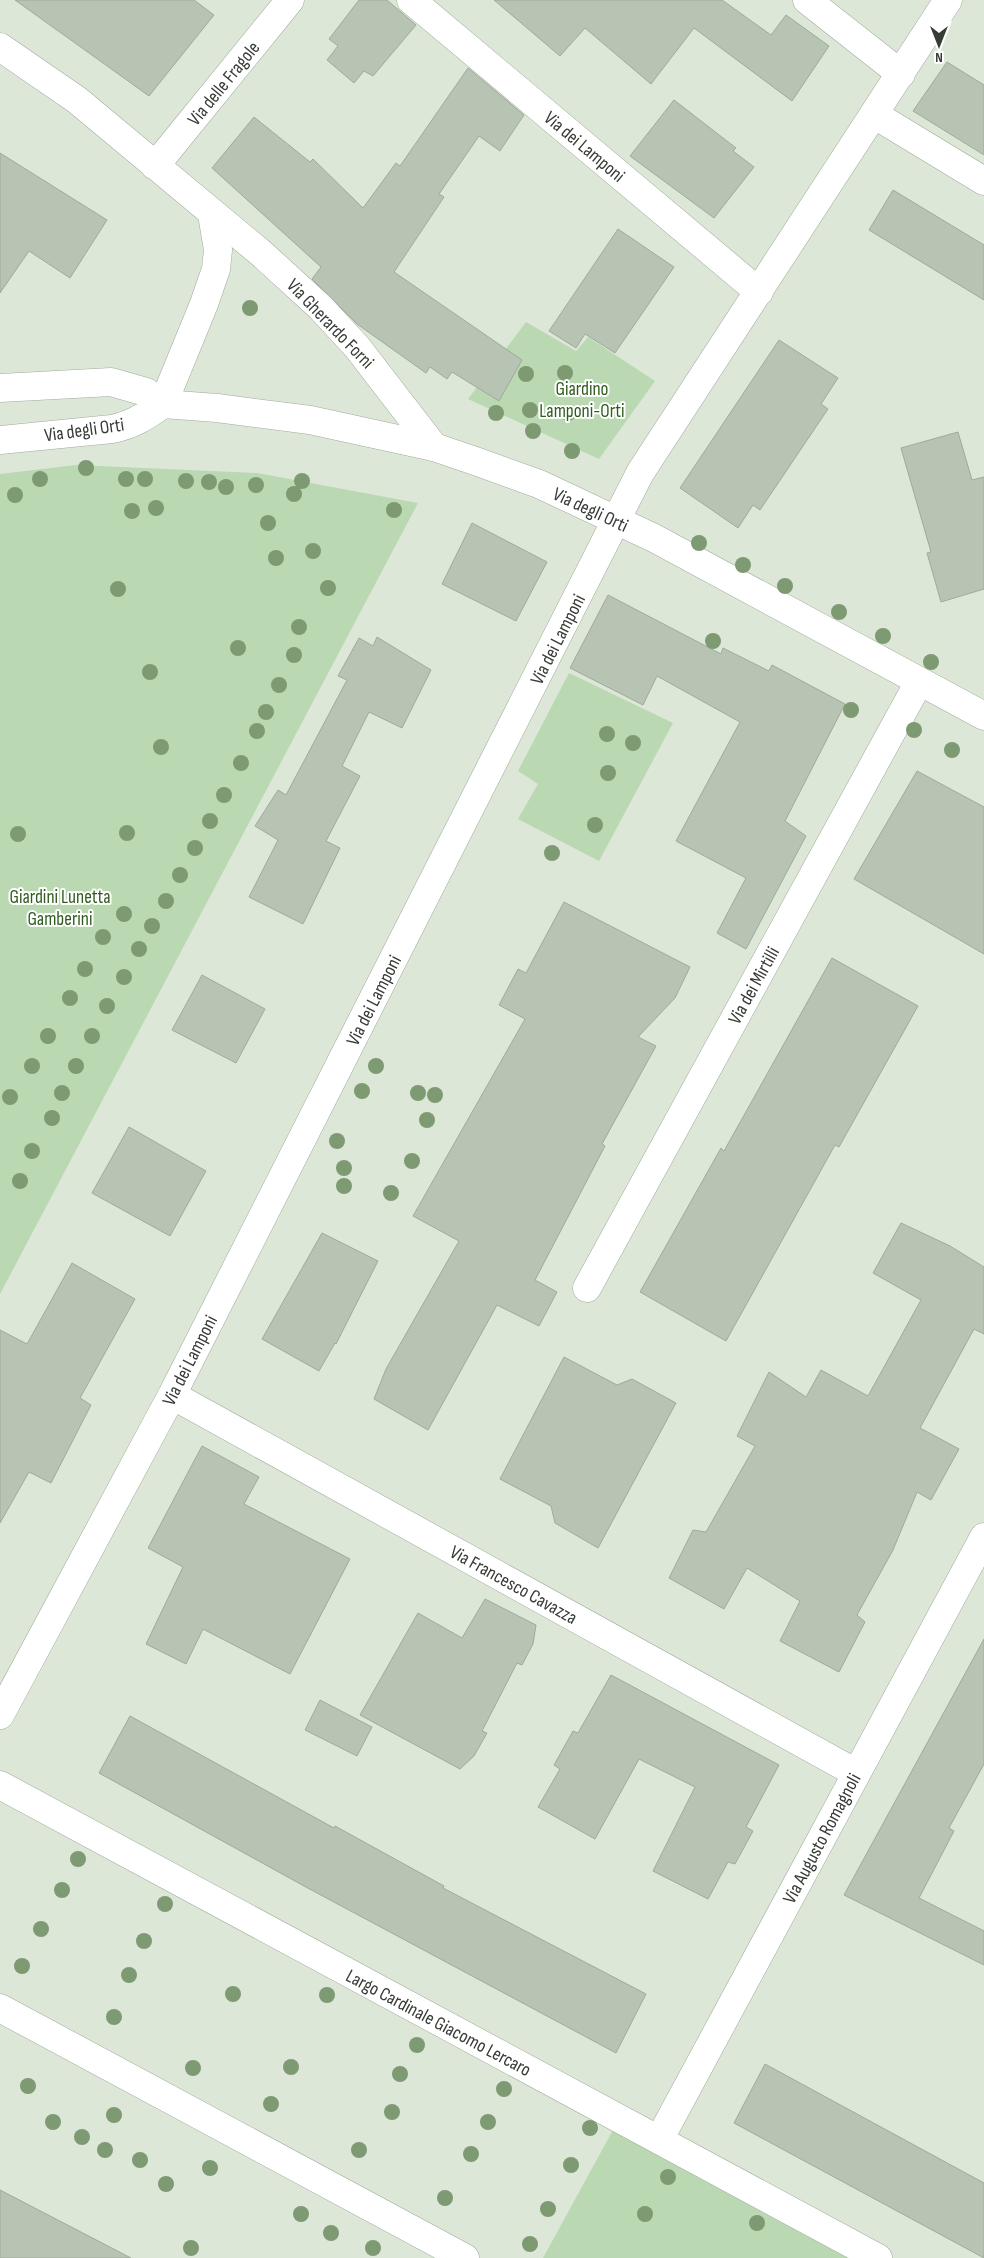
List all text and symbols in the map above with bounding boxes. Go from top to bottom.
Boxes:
north arrow [914,20,964,70]
street label: Via delle Fragole [183,37,265,131]
text: N [935,49,943,66]
street label: Via dei Lamponi [539,107,629,188]
street label: Via Gherardo Forni [281,274,379,374]
park label: Giardino Lamponi-Orti [539,378,625,423]
street label: Via degli Orti [43,413,126,447]
street label: Via degli Orti [549,483,632,538]
street label: Via dei Lamponi [526,591,591,689]
park label: Giardini Lunetta Gamberini [9,886,111,931]
street label: Via dei Mirtilli [724,943,785,1029]
street label: Via dei Lamponi [342,952,407,1050]
street label: Via dei Lamponi [158,1312,223,1410]
street label: Via Francesco Cavazza [446,1541,581,1630]
street label: Via Augusto Romagnoli [778,1770,866,1908]
street label: Largo Cardinale Giacomo Lercaro [342,1965,535,2082]

